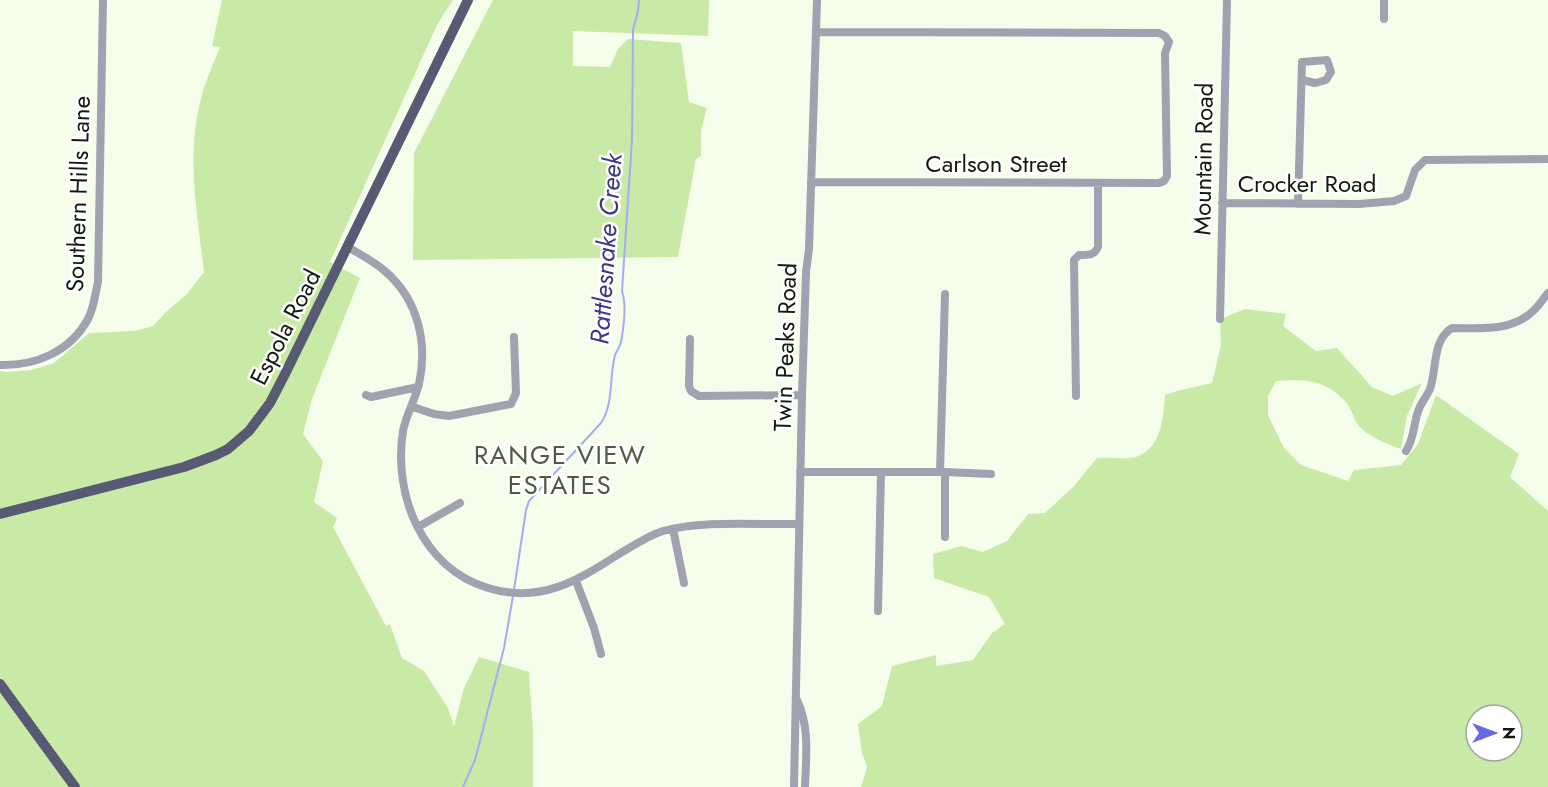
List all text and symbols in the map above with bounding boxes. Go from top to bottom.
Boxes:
street label: Mountain Road [1184,82,1222,236]
street label: Southern Hills Lane [57,95,99,293]
street label: Carlson Street [925,146,1067,181]
water label: Rattlesnake Creek [580,150,632,346]
street label: Crocker Road [1238,166,1376,201]
street label: Twin Peaks Road [765,262,805,432]
street label: Espola Road [241,263,329,391]
district label: RANGE VIEW ESTATES [474,436,646,504]
north arrow [1464,703,1524,763]
text: N [1497,727,1520,739]

